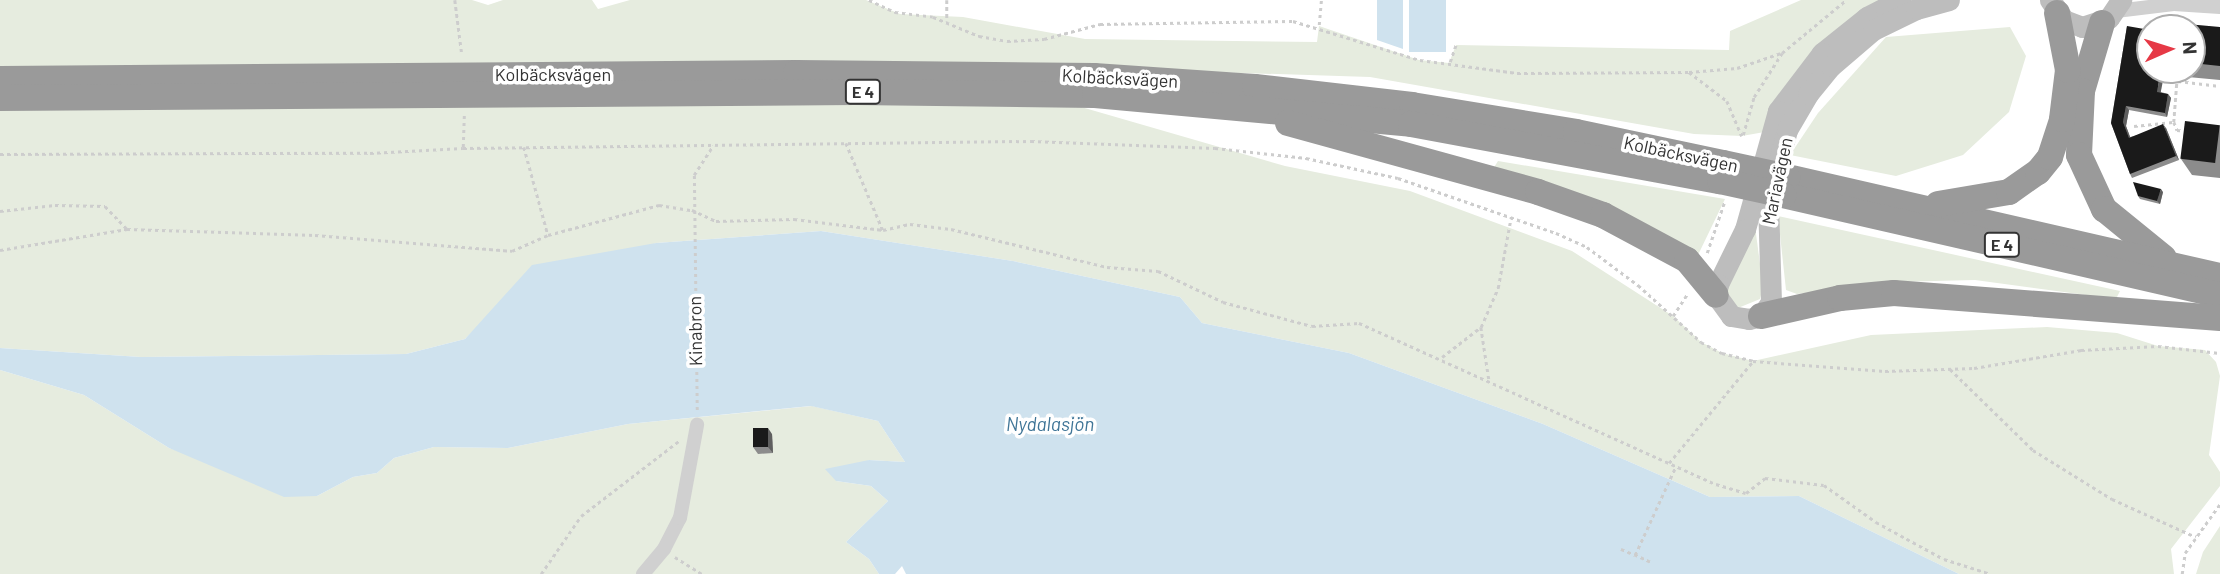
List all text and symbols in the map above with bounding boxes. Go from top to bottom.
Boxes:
north arrow [2136,14,2206,84]
text: N [2179,41,2202,55]
street label: Kolbäcksvägen [495,63,611,85]
street label: Kolbäcksvägen [1061,64,1179,92]
road number: E 4 [844,80,882,104]
street label: Kolbäcksvägen [1622,131,1740,177]
street label: Mariavägen [1757,135,1797,227]
road number: E 4 [1983,232,2021,258]
street label: Kinabron [684,296,706,366]
water label: Nydalasjön [1006,413,1094,435]

